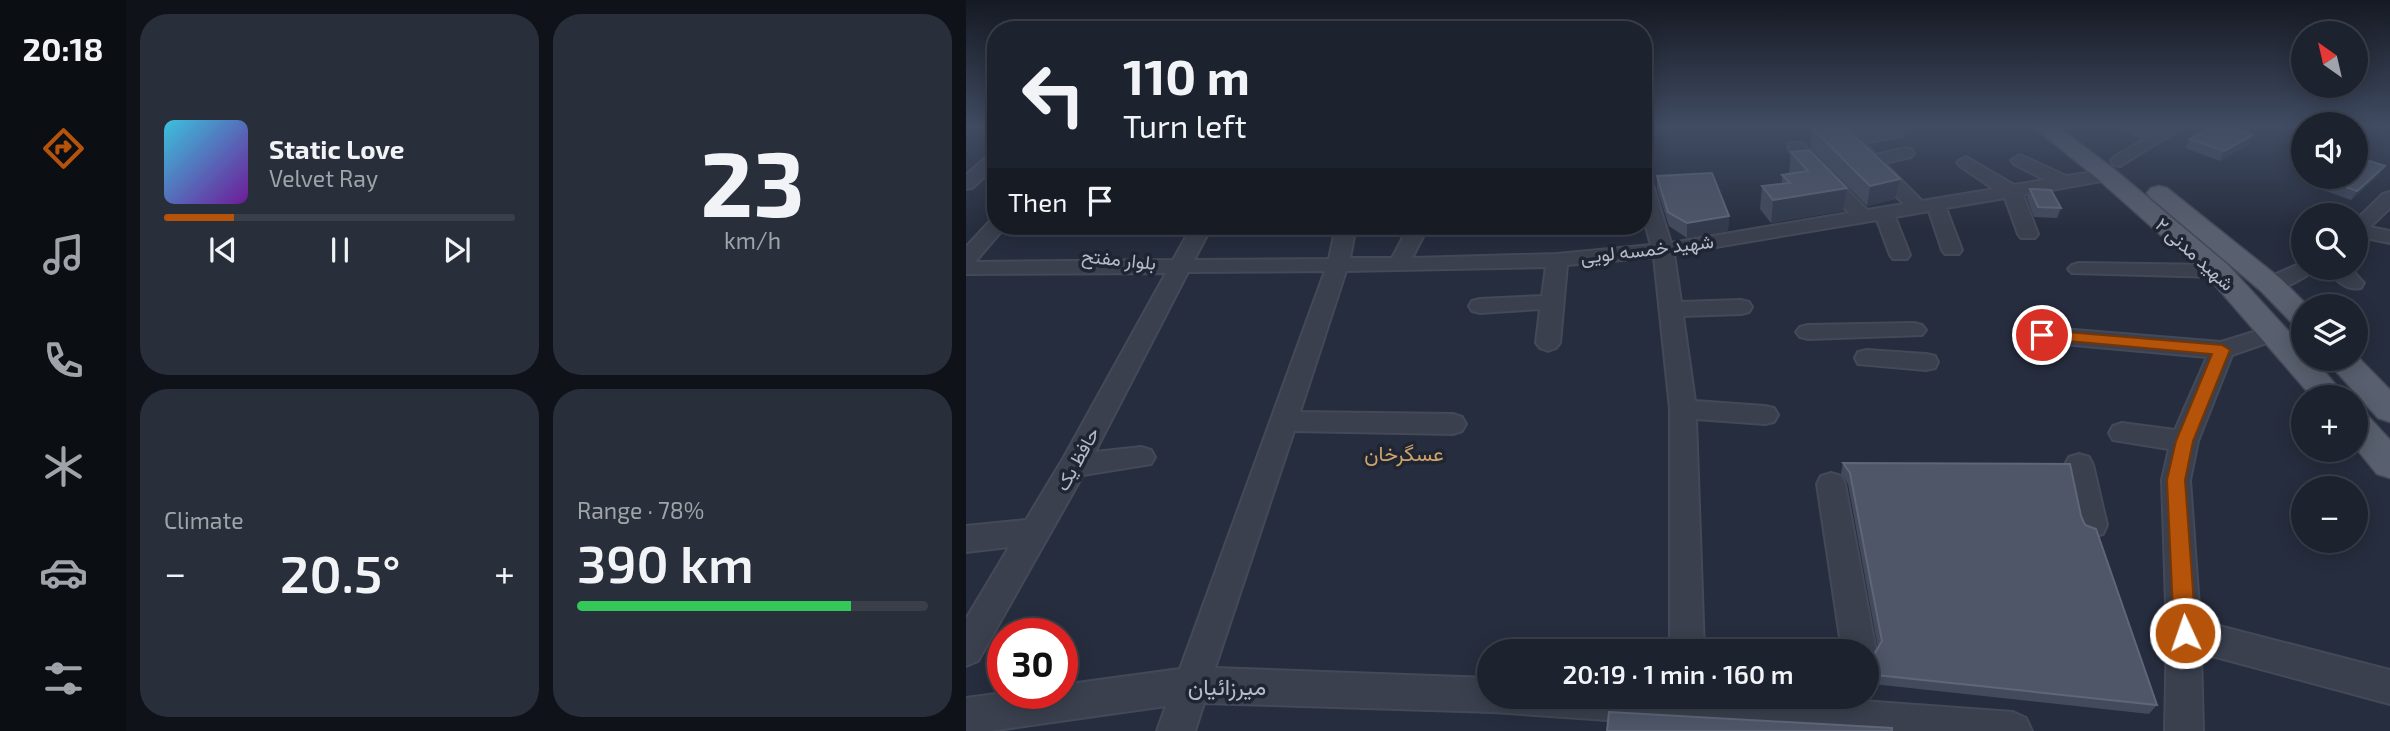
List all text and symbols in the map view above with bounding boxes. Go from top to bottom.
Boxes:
north arrow [2291,21,2368,98]
map controls [2291,21,2368,553]
text: 20:18 [23,29,103,67]
text: 110 m [1123,46,1250,105]
icon: left [1008,49,1099,140]
text: Turn left [1123,106,1247,144]
button: sound [2291,112,2368,189]
icon: directions [39,124,88,173]
text: 23 [700,126,805,235]
text: Static Love [269,133,405,164]
text: Velvet Ray [269,164,378,192]
icon: arrive [1081,182,1119,220]
text: Then [1008,186,1067,217]
button: search [2291,203,2368,280]
street label: شهید مدنی ۲ [2151,212,2239,296]
text: km/h [724,226,781,254]
street label: شهید خمسه لویی [1579,229,1715,269]
icon: music [39,230,88,279]
icon: previous [204,231,242,269]
icon: pause [321,231,359,269]
icon: next [438,231,476,269]
street label: بلوار مفتح [1080,243,1157,277]
button: layers [2291,294,2368,371]
pin [2012,305,2072,365]
icon: arrive [2023,316,2061,354]
icon: phone [39,336,88,385]
button: + [2291,385,2368,462]
street label: حافظ یک [1050,423,1104,495]
district label: عسگرخان [1364,440,1444,467]
icon: climate [39,442,88,491]
button: − [2291,476,2368,553]
text: Range · 78% [577,496,704,524]
text: Climate [164,506,244,534]
text: 390 km [577,531,754,593]
text: 20.5° [280,541,401,603]
icon: car [39,548,88,597]
text: − [164,549,186,595]
text: + [494,549,515,595]
position arrow [2148,596,2222,670]
speed limit sign: 30 [987,618,1078,709]
icon: filters [39,654,88,703]
text: 20:19 · 1 min · 160 m [1562,658,1794,689]
street label: میرزائیان [1188,672,1266,702]

